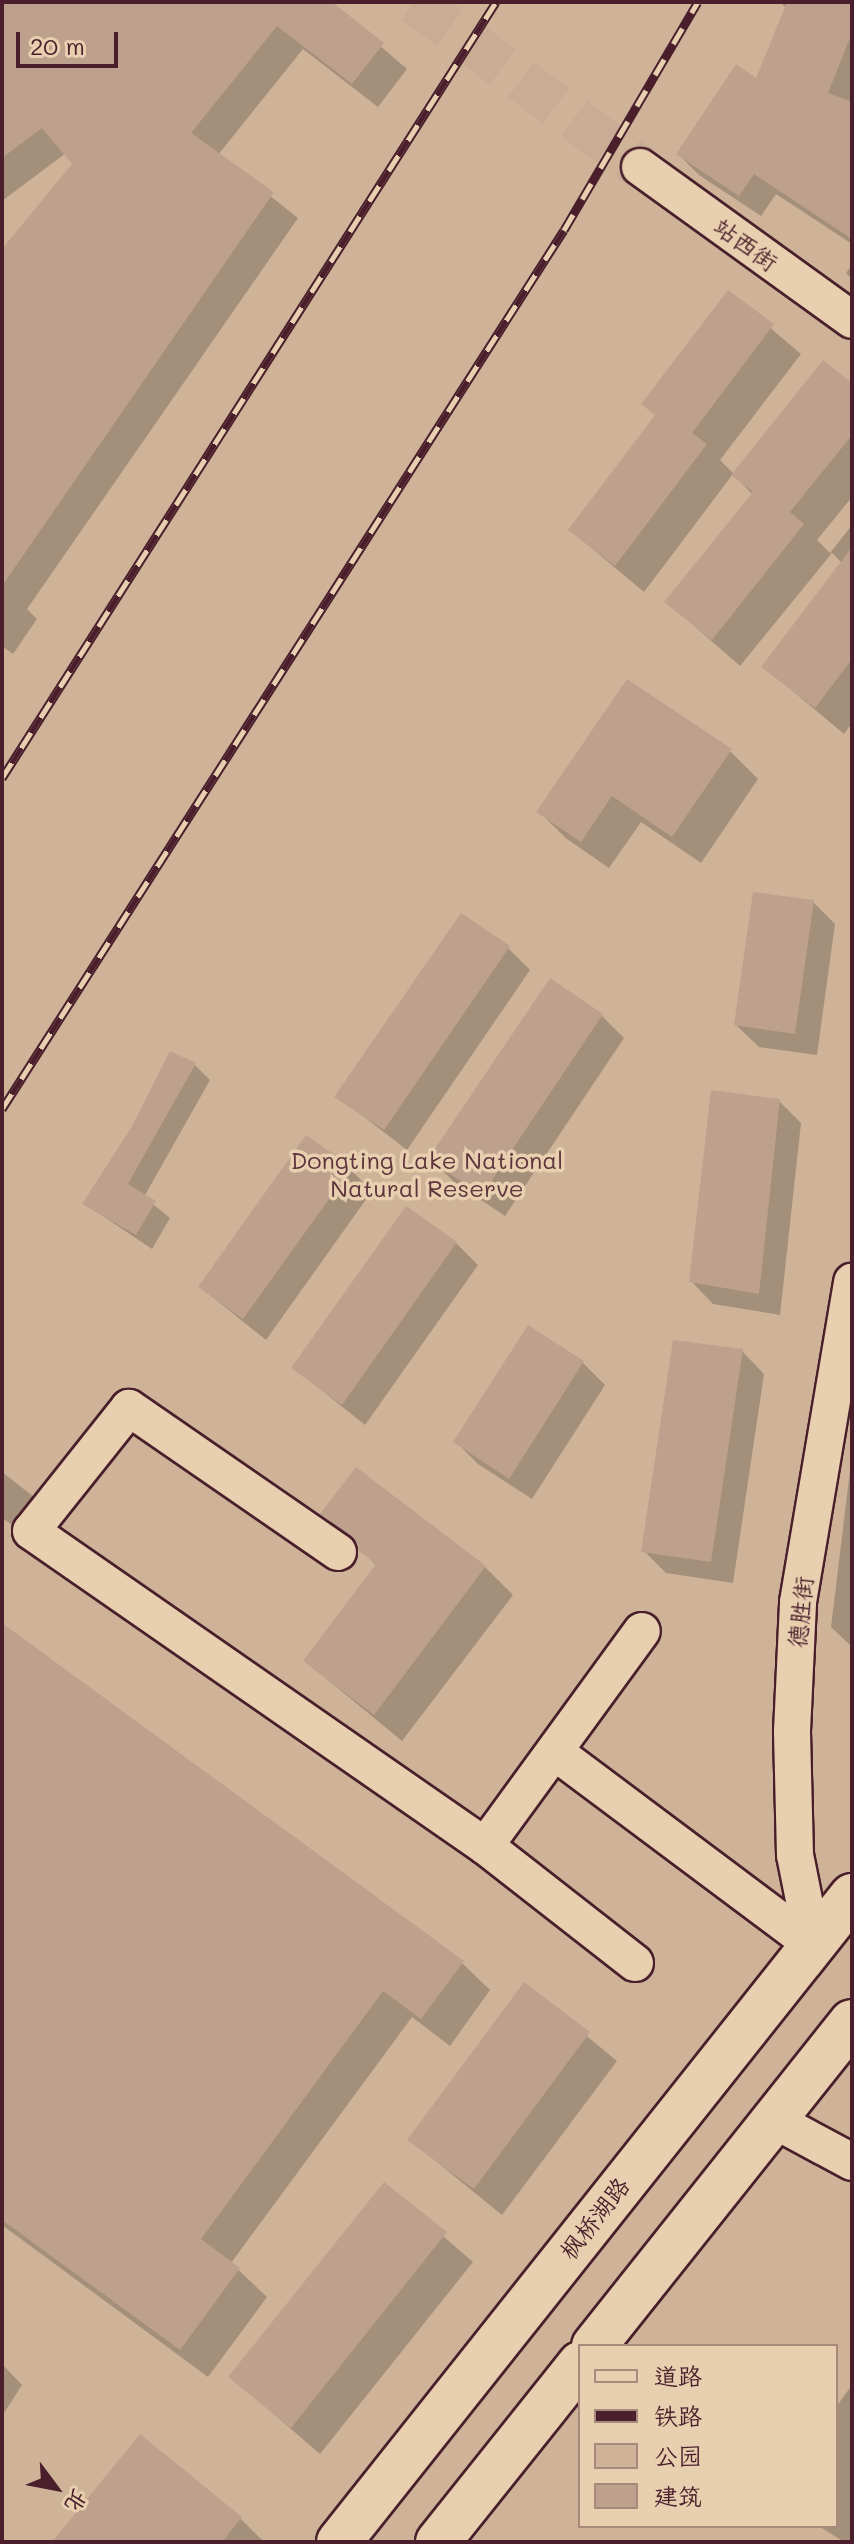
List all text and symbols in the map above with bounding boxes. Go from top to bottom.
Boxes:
scale bar [20,16,122,66]
text: 20 m [30,30,85,61]
street label: 站西街 [708,211,784,277]
park label: Dongting Lake National Natural Reserve [291,1146,563,1202]
street label: 德胜街 [782,1575,818,1649]
street label: 枫桥湖路 [553,2171,635,2265]
legend [578,2344,838,2528]
text: 道路 [654,2360,702,2391]
text: 铁路 [654,2400,702,2431]
text: 公园 [654,2440,702,2471]
north arrow [16,2448,96,2528]
text: 建筑 [654,2480,702,2511]
text: 北 [59,2484,95,2518]

